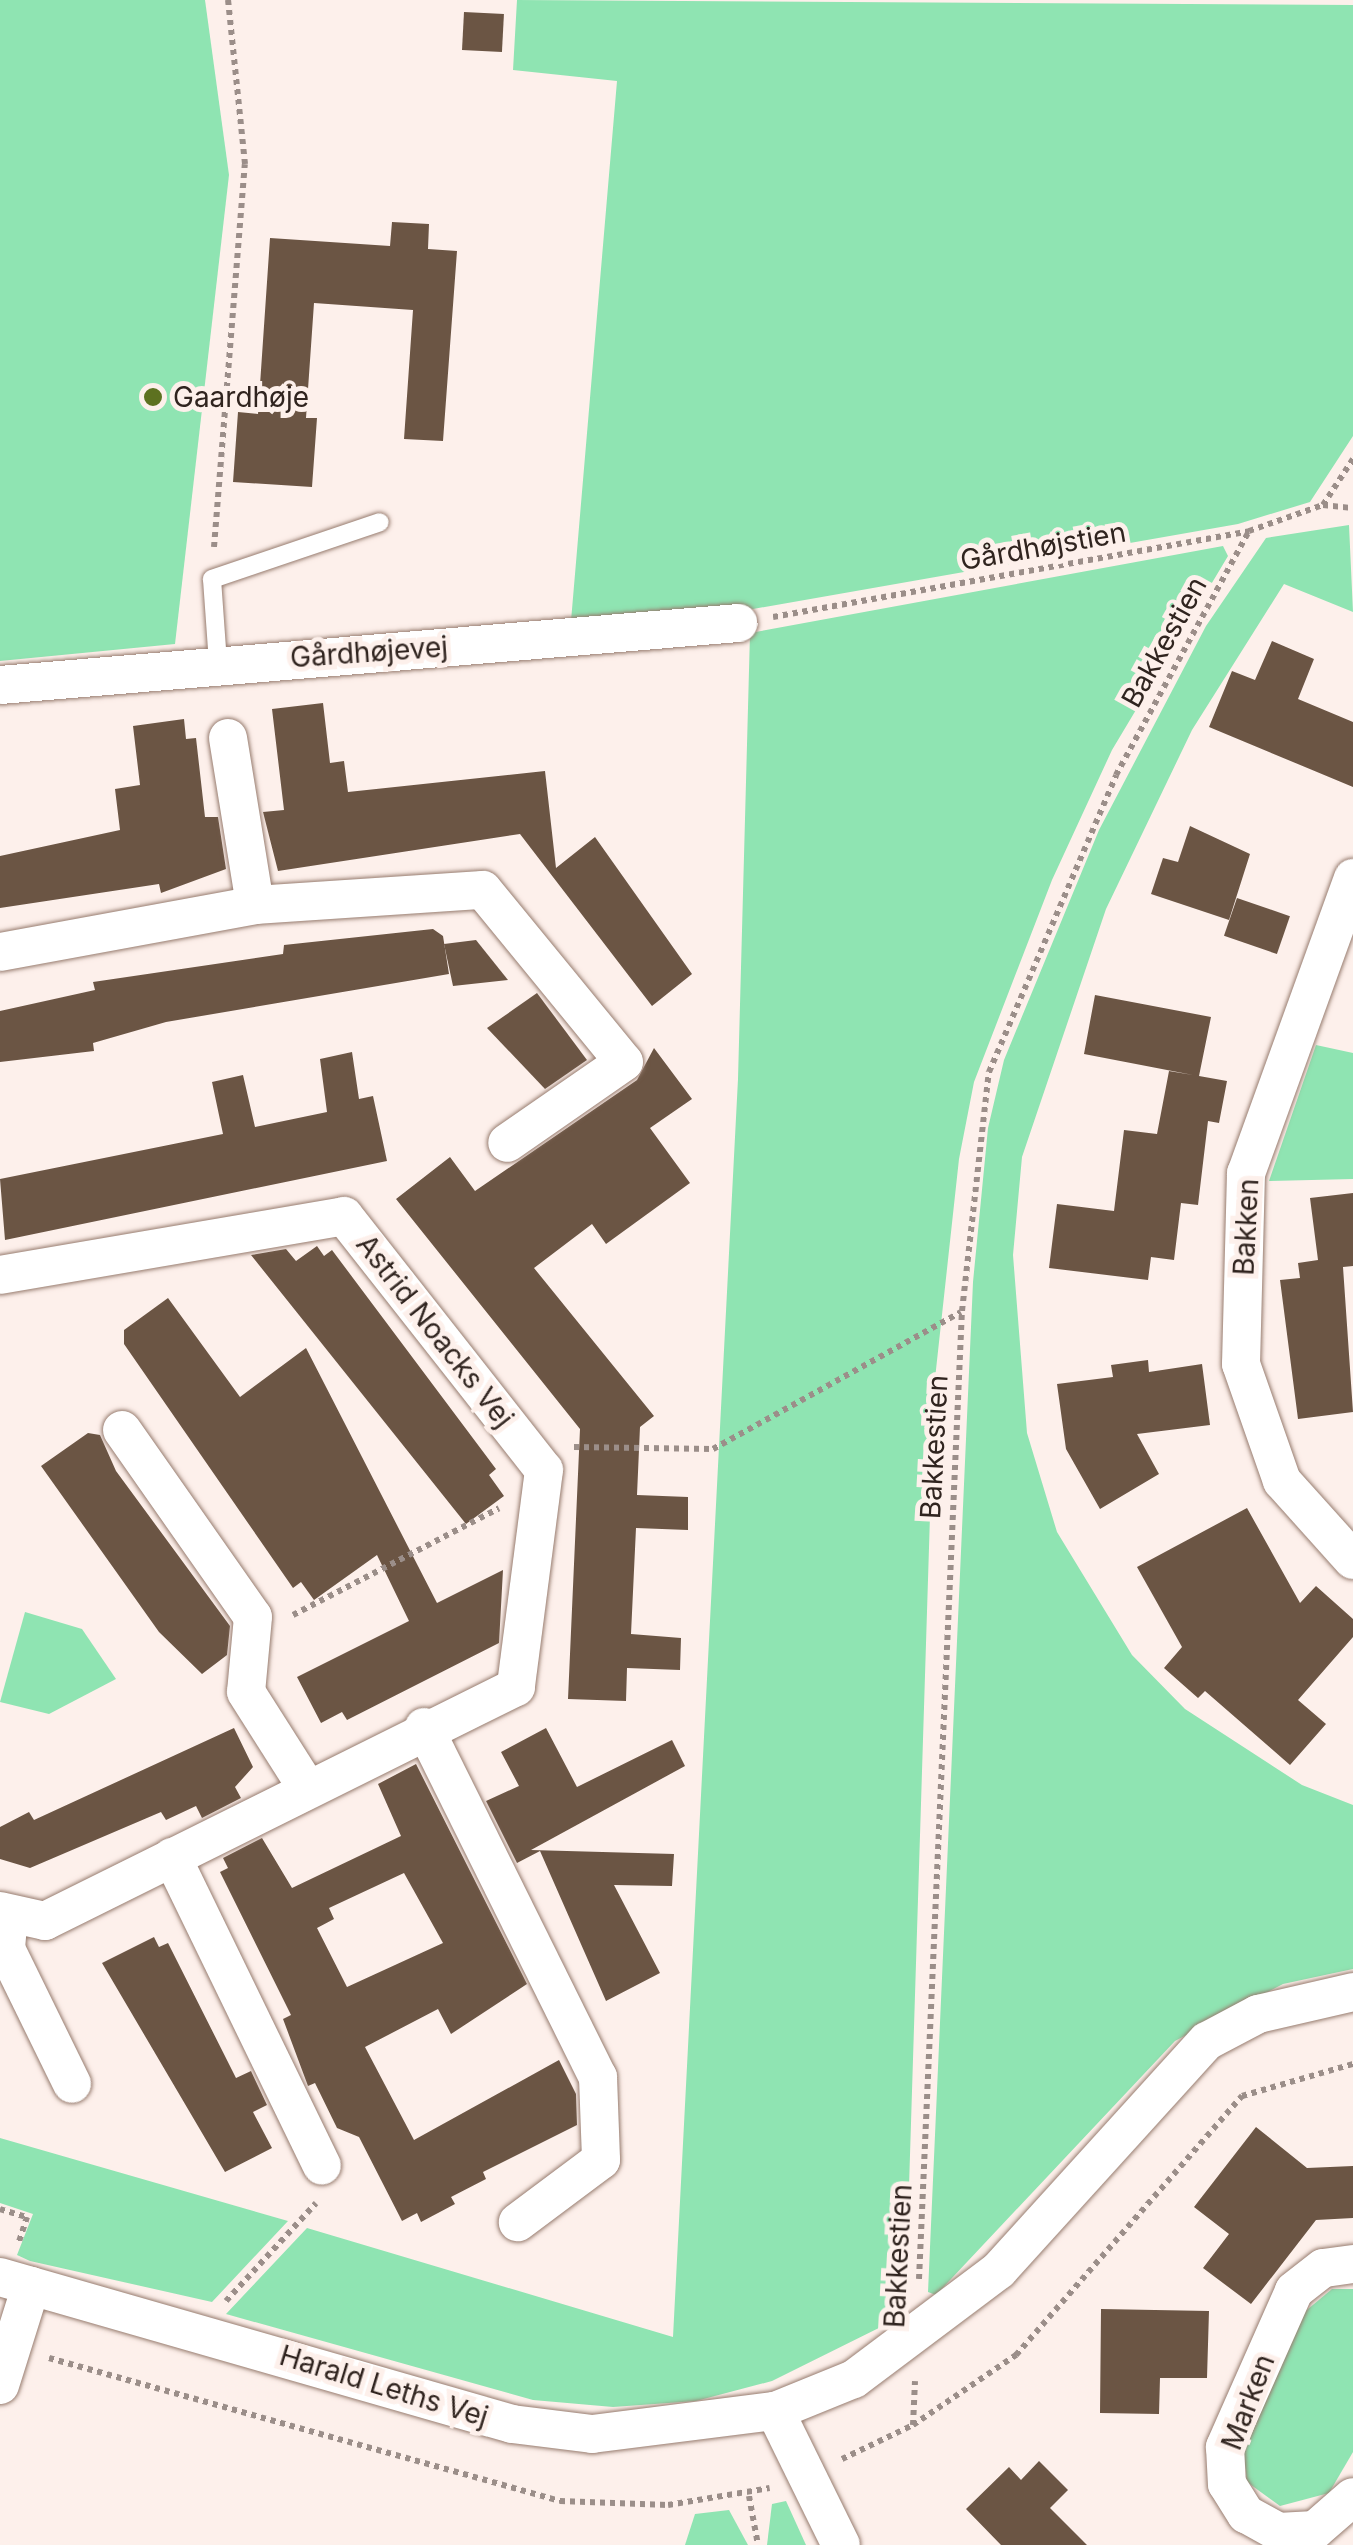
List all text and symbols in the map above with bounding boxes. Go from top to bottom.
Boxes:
place label: Gaardhøje [173,380,309,414]
marker: Gaardhøje [142,386,164,408]
street label: Gårdhøjstien [958,515,1128,577]
street label: Bakkestien [1114,571,1214,713]
street label: Gårdhøjevej [289,630,449,674]
street label: Bakken [1227,1178,1265,1276]
street label: Astrid Noacks Vej [349,1228,521,1434]
street label: Bakkestien [913,1374,955,1520]
street label: Bakkestien [877,2183,919,2329]
street label: Harald Leths Vej [276,2338,492,2434]
street label: Marken [1214,2349,1282,2455]

